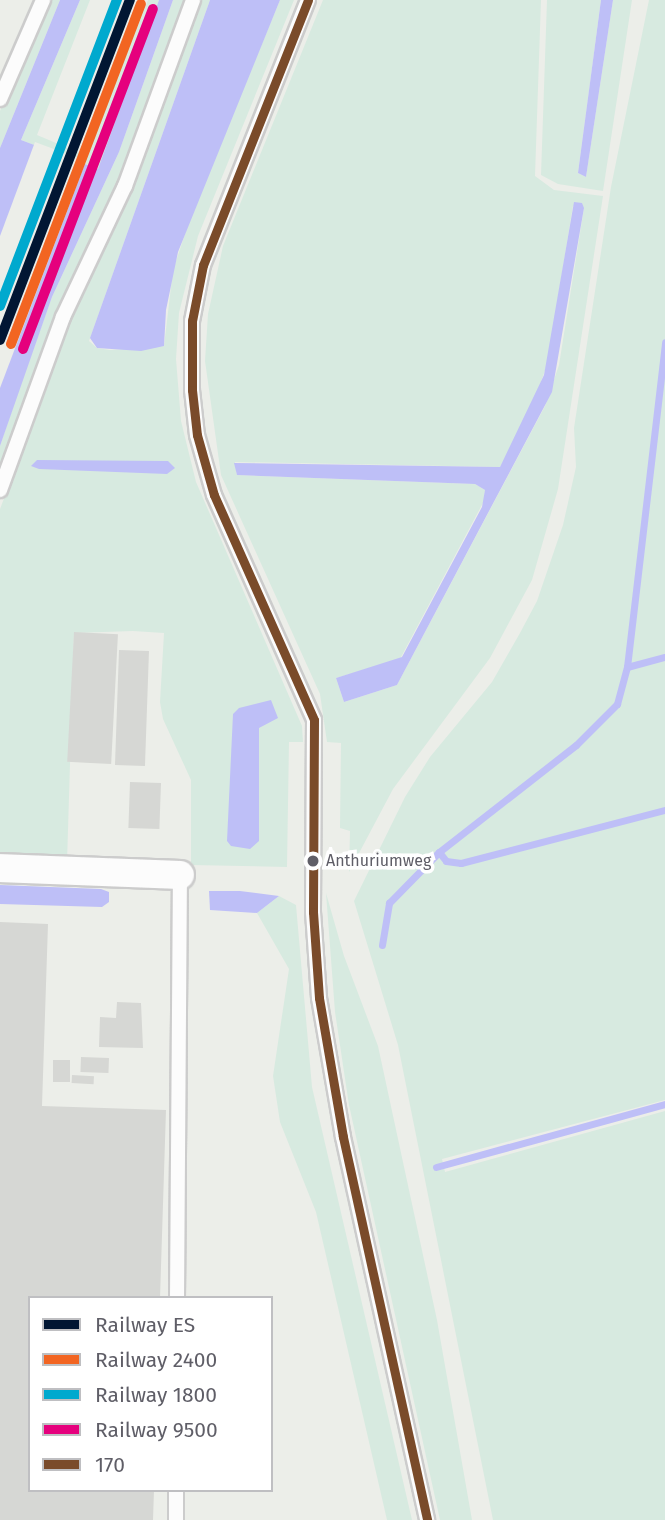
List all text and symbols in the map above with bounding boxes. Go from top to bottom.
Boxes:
place label: Anthuriumweg [326,851,431,871]
marker: Anthuriumweg [306,854,320,868]
legend [28,1296,273,1492]
text: Railway ES [95,1312,195,1338]
text: Railway 2400 [95,1347,217,1373]
text: Railway 1800 [95,1382,217,1408]
text: Railway 9500 [95,1417,218,1443]
text: 170 [95,1452,125,1478]

